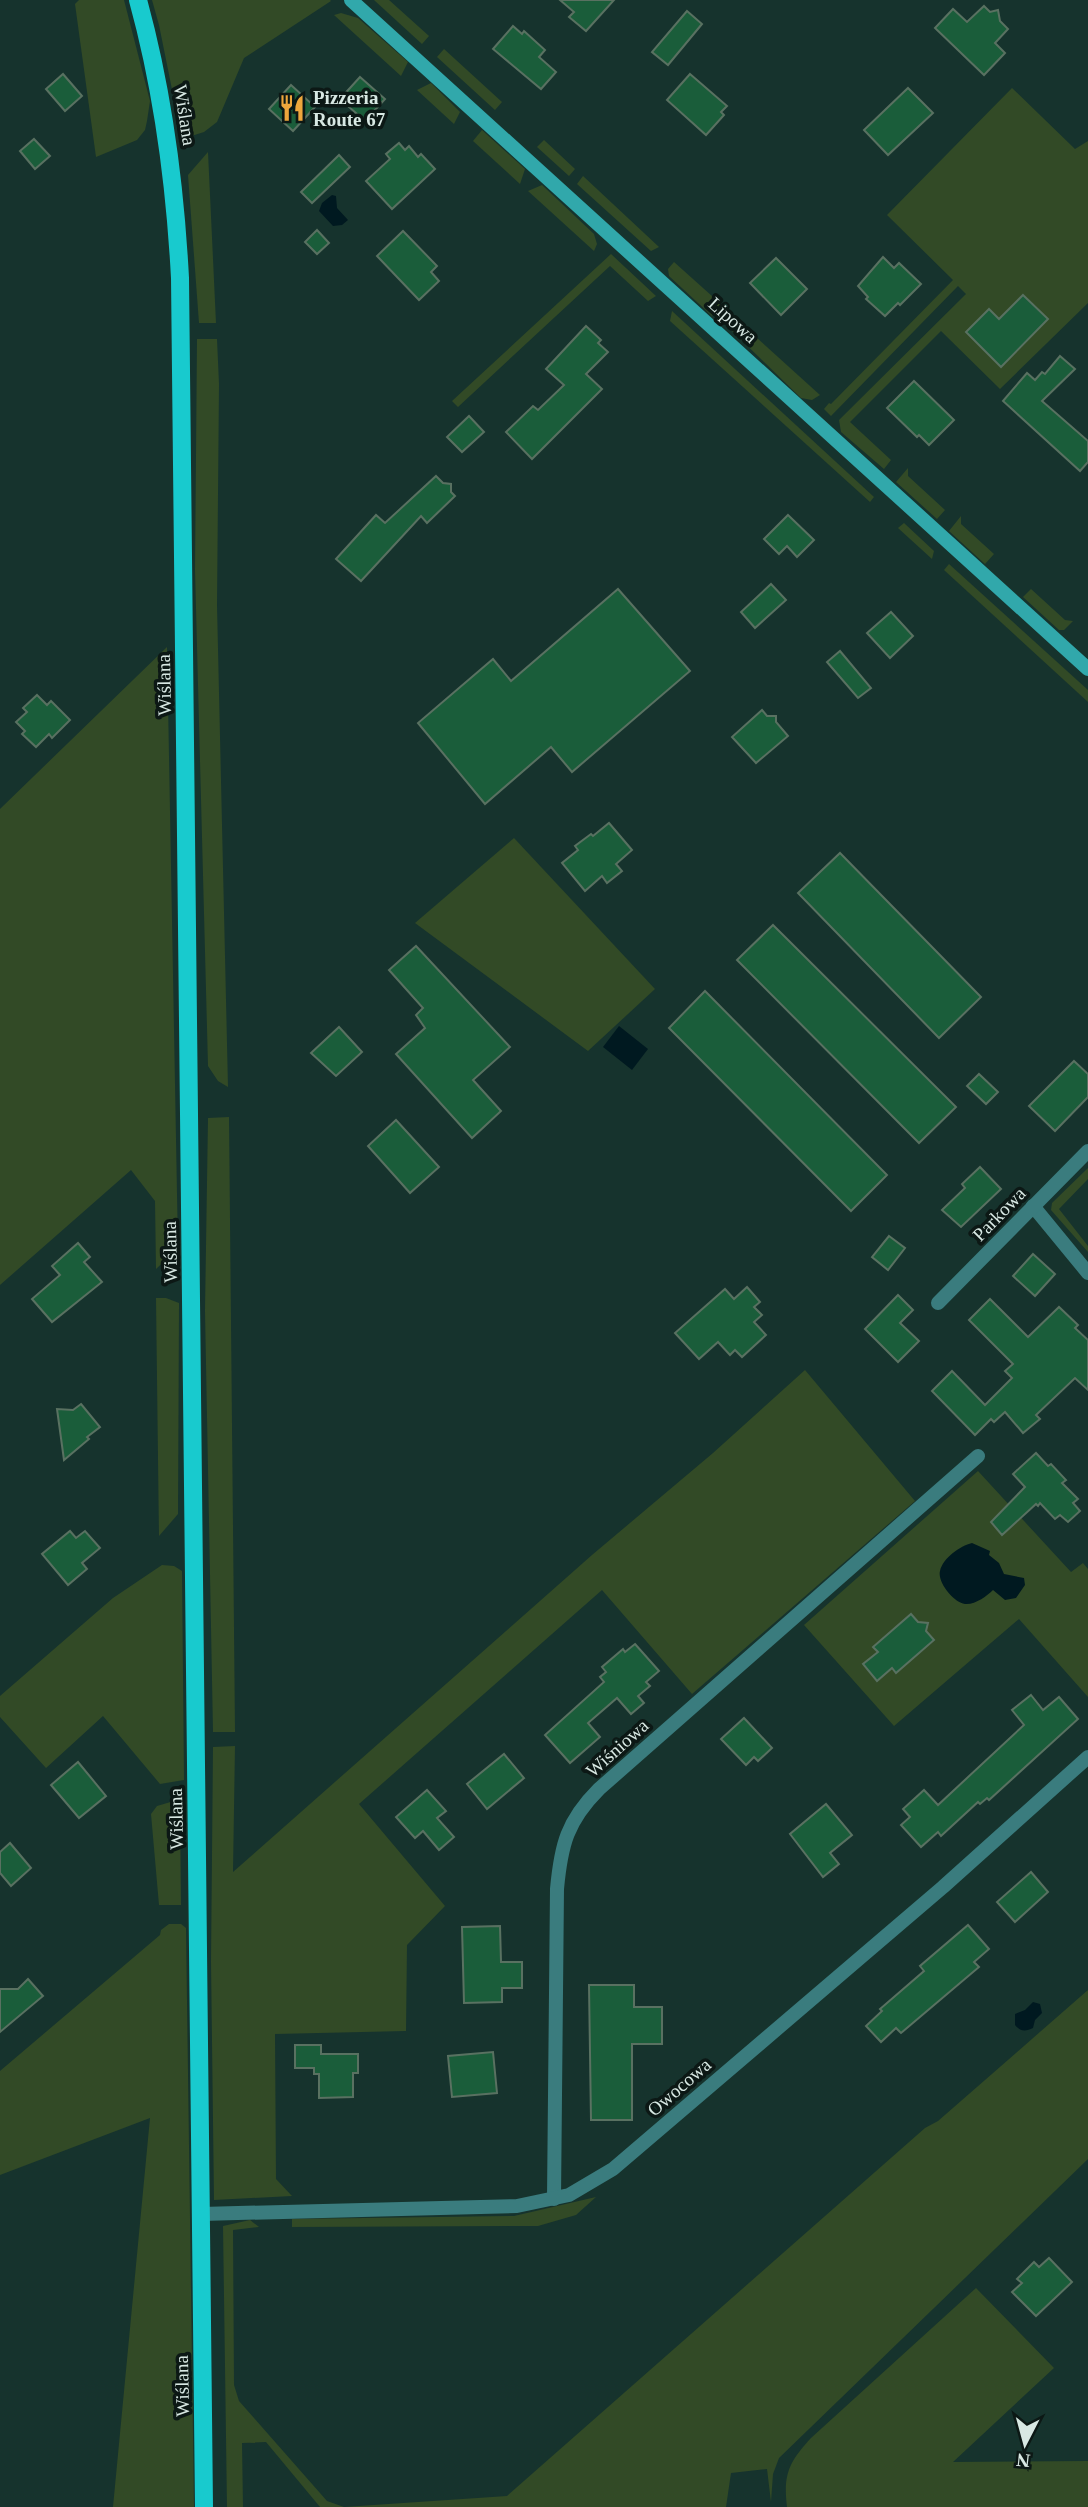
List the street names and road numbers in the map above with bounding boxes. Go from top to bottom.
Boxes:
street label: Wiślana [170,83,200,148]
street label: Lipowa [704,293,762,348]
street label: Wiślana [153,654,175,716]
street label: Parkowa [968,1182,1030,1245]
street label: Wiślana [159,1221,181,1283]
street label: Wiśniowa [582,1714,653,1781]
street label: Wiślana [165,1788,187,1850]
street label: Owocowa [643,2053,715,2120]
street label: Wiślana [171,2355,193,2417]

